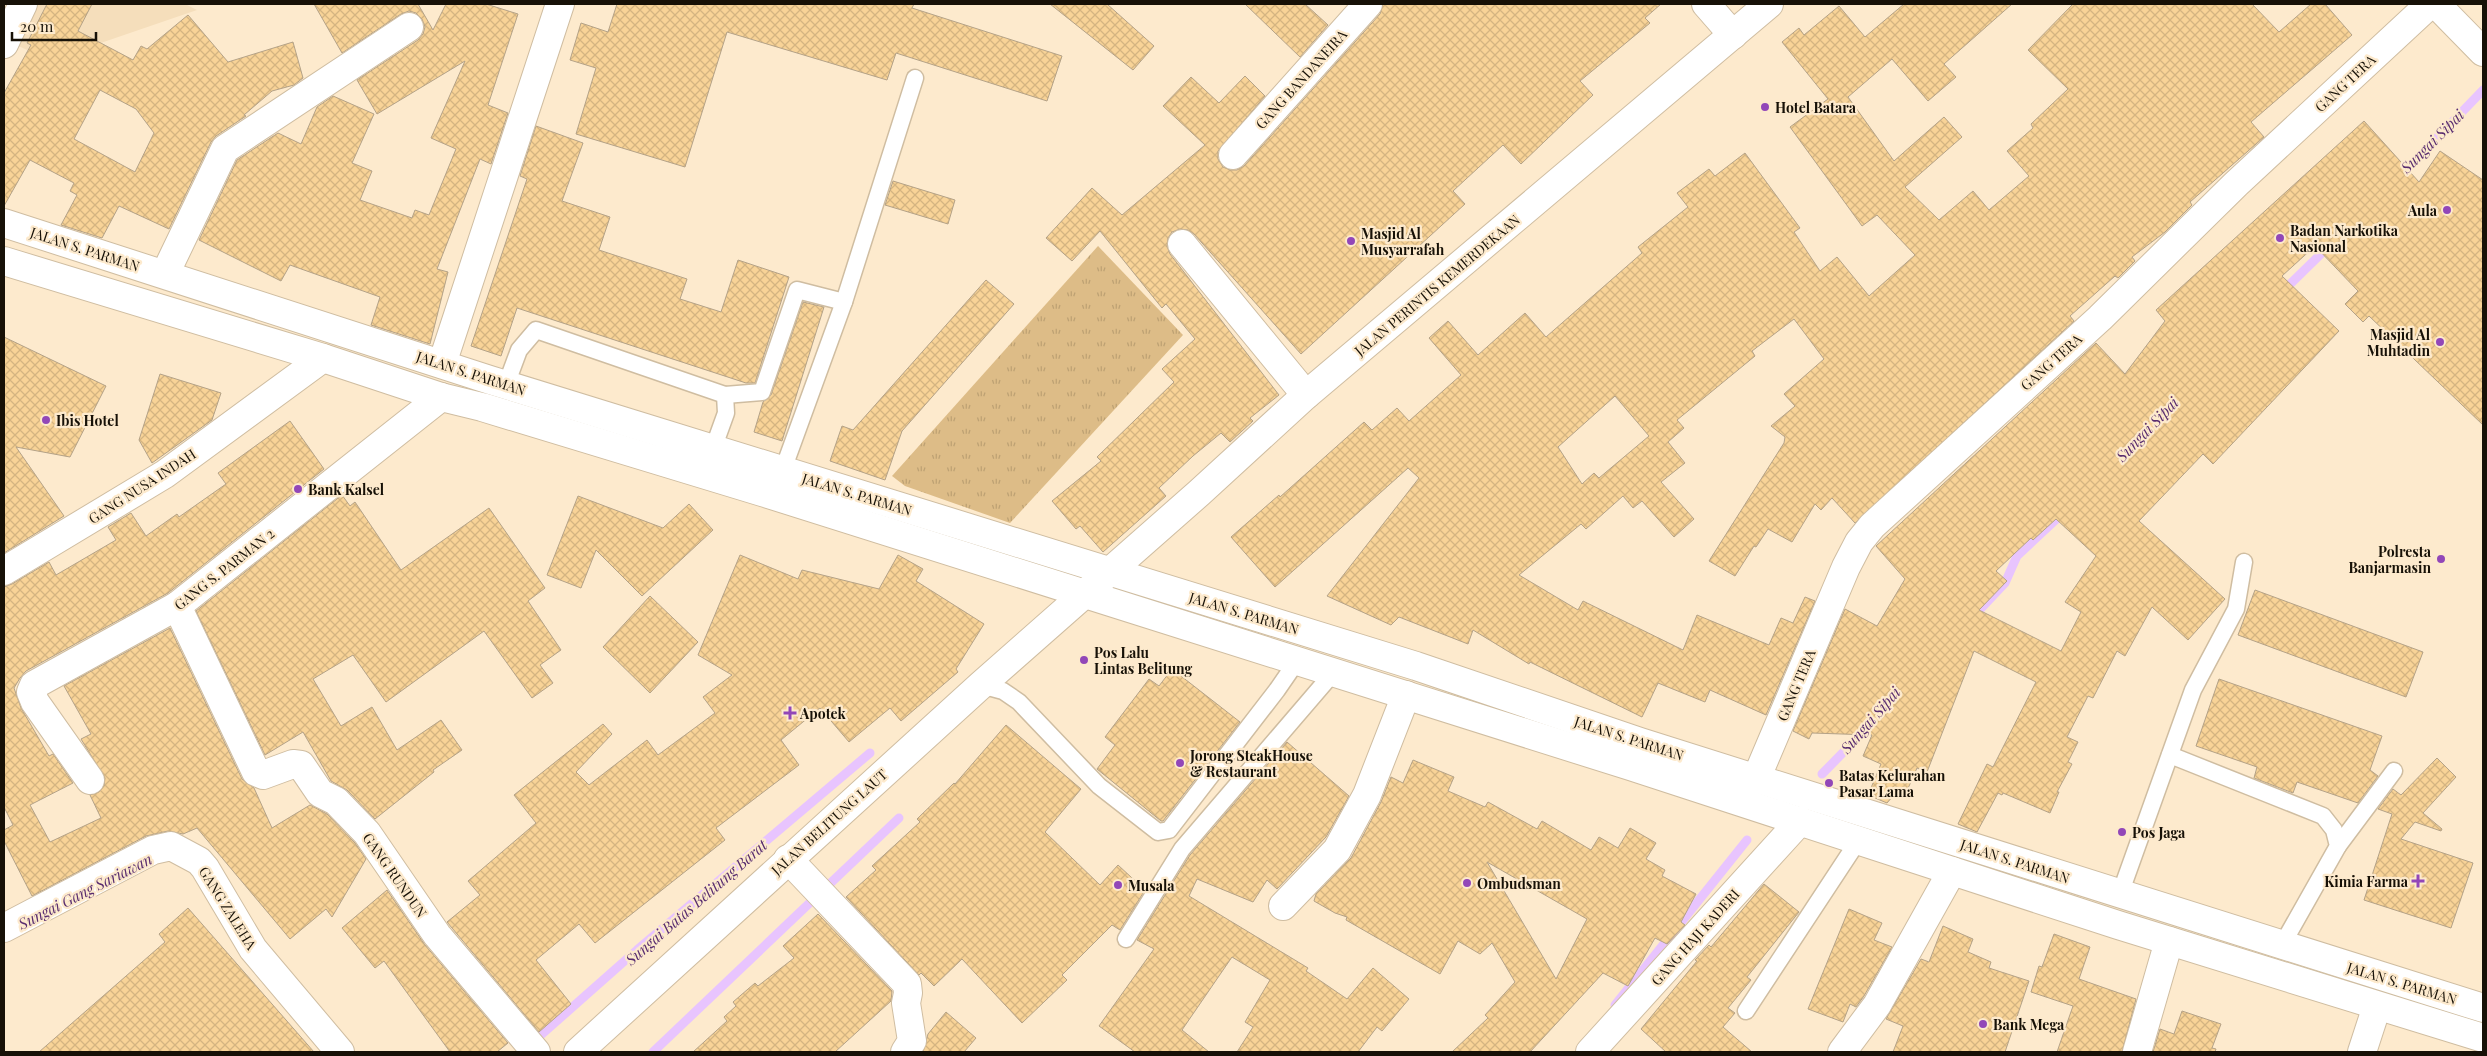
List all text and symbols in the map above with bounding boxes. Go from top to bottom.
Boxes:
scale bar [12,10,96,42]
text: 20 m [20,16,54,36]
street label: GANG BANDANEIRA [1251,25,1351,133]
street label: GANG TERA [2311,50,2379,116]
place label: Hotel Batara [1775,98,1857,117]
marker: Hotel Batara [1759,101,1771,113]
water label: Sungai Sipai [2395,105,2468,178]
place label: Aula [2407,201,2438,220]
marker: Aula [2441,204,2453,216]
street label: JALAN PERINTIS KEMERDEKAAN [1350,210,1524,361]
place label: Badan Narkotika Nasional [2290,221,2399,256]
street label: JALAN S. PARMAN [27,222,142,276]
place label: Masjid Al Musyarrafah [1361,224,1445,259]
marker: Badan Narkotika Nasional [2274,232,2286,244]
marker: Masjid Al Musyarrafah [1345,235,1357,247]
place label: Masjid Al Muhtadin [2367,325,2431,360]
street label: GANG TERA [2016,329,2086,395]
marker: Masjid Al Muhtadin [2434,336,2446,348]
street label: JALAN S. PARMAN [413,346,528,400]
water label: Sungai Sipai [2111,392,2183,466]
place label: Ibis Hotel [56,411,119,430]
marker: Ibis Hotel [40,414,52,426]
street label: GANG NUSA INDAH [85,444,200,528]
street label: JALAN S. PARMAN [799,468,914,520]
place label: Bank Kalsel [308,480,385,499]
marker: Bank Kalsel [292,483,304,495]
street label: GANG S. PARMAN 2 [170,524,278,614]
place label: Polresta Banjarmasin [2348,542,2432,577]
marker: Polresta Banjarmasin [2435,553,2447,565]
street label: JALAN S. PARMAN [1186,587,1301,639]
place label: Pos Lalu Lintas Belitung [1094,643,1193,678]
street label: GANG TERA [1772,646,1820,724]
marker: Pos Lalu Lintas Belitung [1078,654,1090,666]
water label: Sungai Sipai [1835,682,1905,758]
place label: Apotek [799,704,847,723]
marker: Apotek [784,707,796,719]
street label: JALAN S. PARMAN [1571,711,1686,765]
place label: Jorong SteakHouse & Restaurant [1189,746,1313,781]
marker: Jorong SteakHouse & Restaurant [1174,757,1186,769]
street label: JALAN BELITUNG LAUT [766,765,891,880]
place label: Batas Kelurahan Pasar Lama [1839,766,1946,801]
marker: Batas Kelurahan Pasar Lama [1823,777,1835,789]
place label: Pos Jaga [2132,823,2186,842]
marker: Pos Jaga [2116,826,2128,838]
street label: GANG RUNDUN [359,829,431,921]
water label: Sungai Batas Belitung Barat [620,834,772,970]
street label: JALAN S. PARMAN [1957,834,2072,888]
water label: Sungai Gang Sariawan [14,849,155,934]
street label: GANG ZALEHA [195,863,261,953]
place label: Kimia Farma [2324,872,2409,891]
place label: Ombudsman [1477,874,1561,893]
marker: Kimia Farma [2412,875,2424,887]
place label: Musala [1128,876,1175,895]
marker: Ombudsman [1461,877,1473,889]
marker: Musala [1112,879,1124,891]
street label: GANG HAJI KADERI [1647,884,1744,989]
street label: JALAN S. PARMAN [2344,957,2459,1009]
place label: Bank Mega [1993,1015,2065,1034]
marker: Bank Mega [1977,1018,1989,1030]

